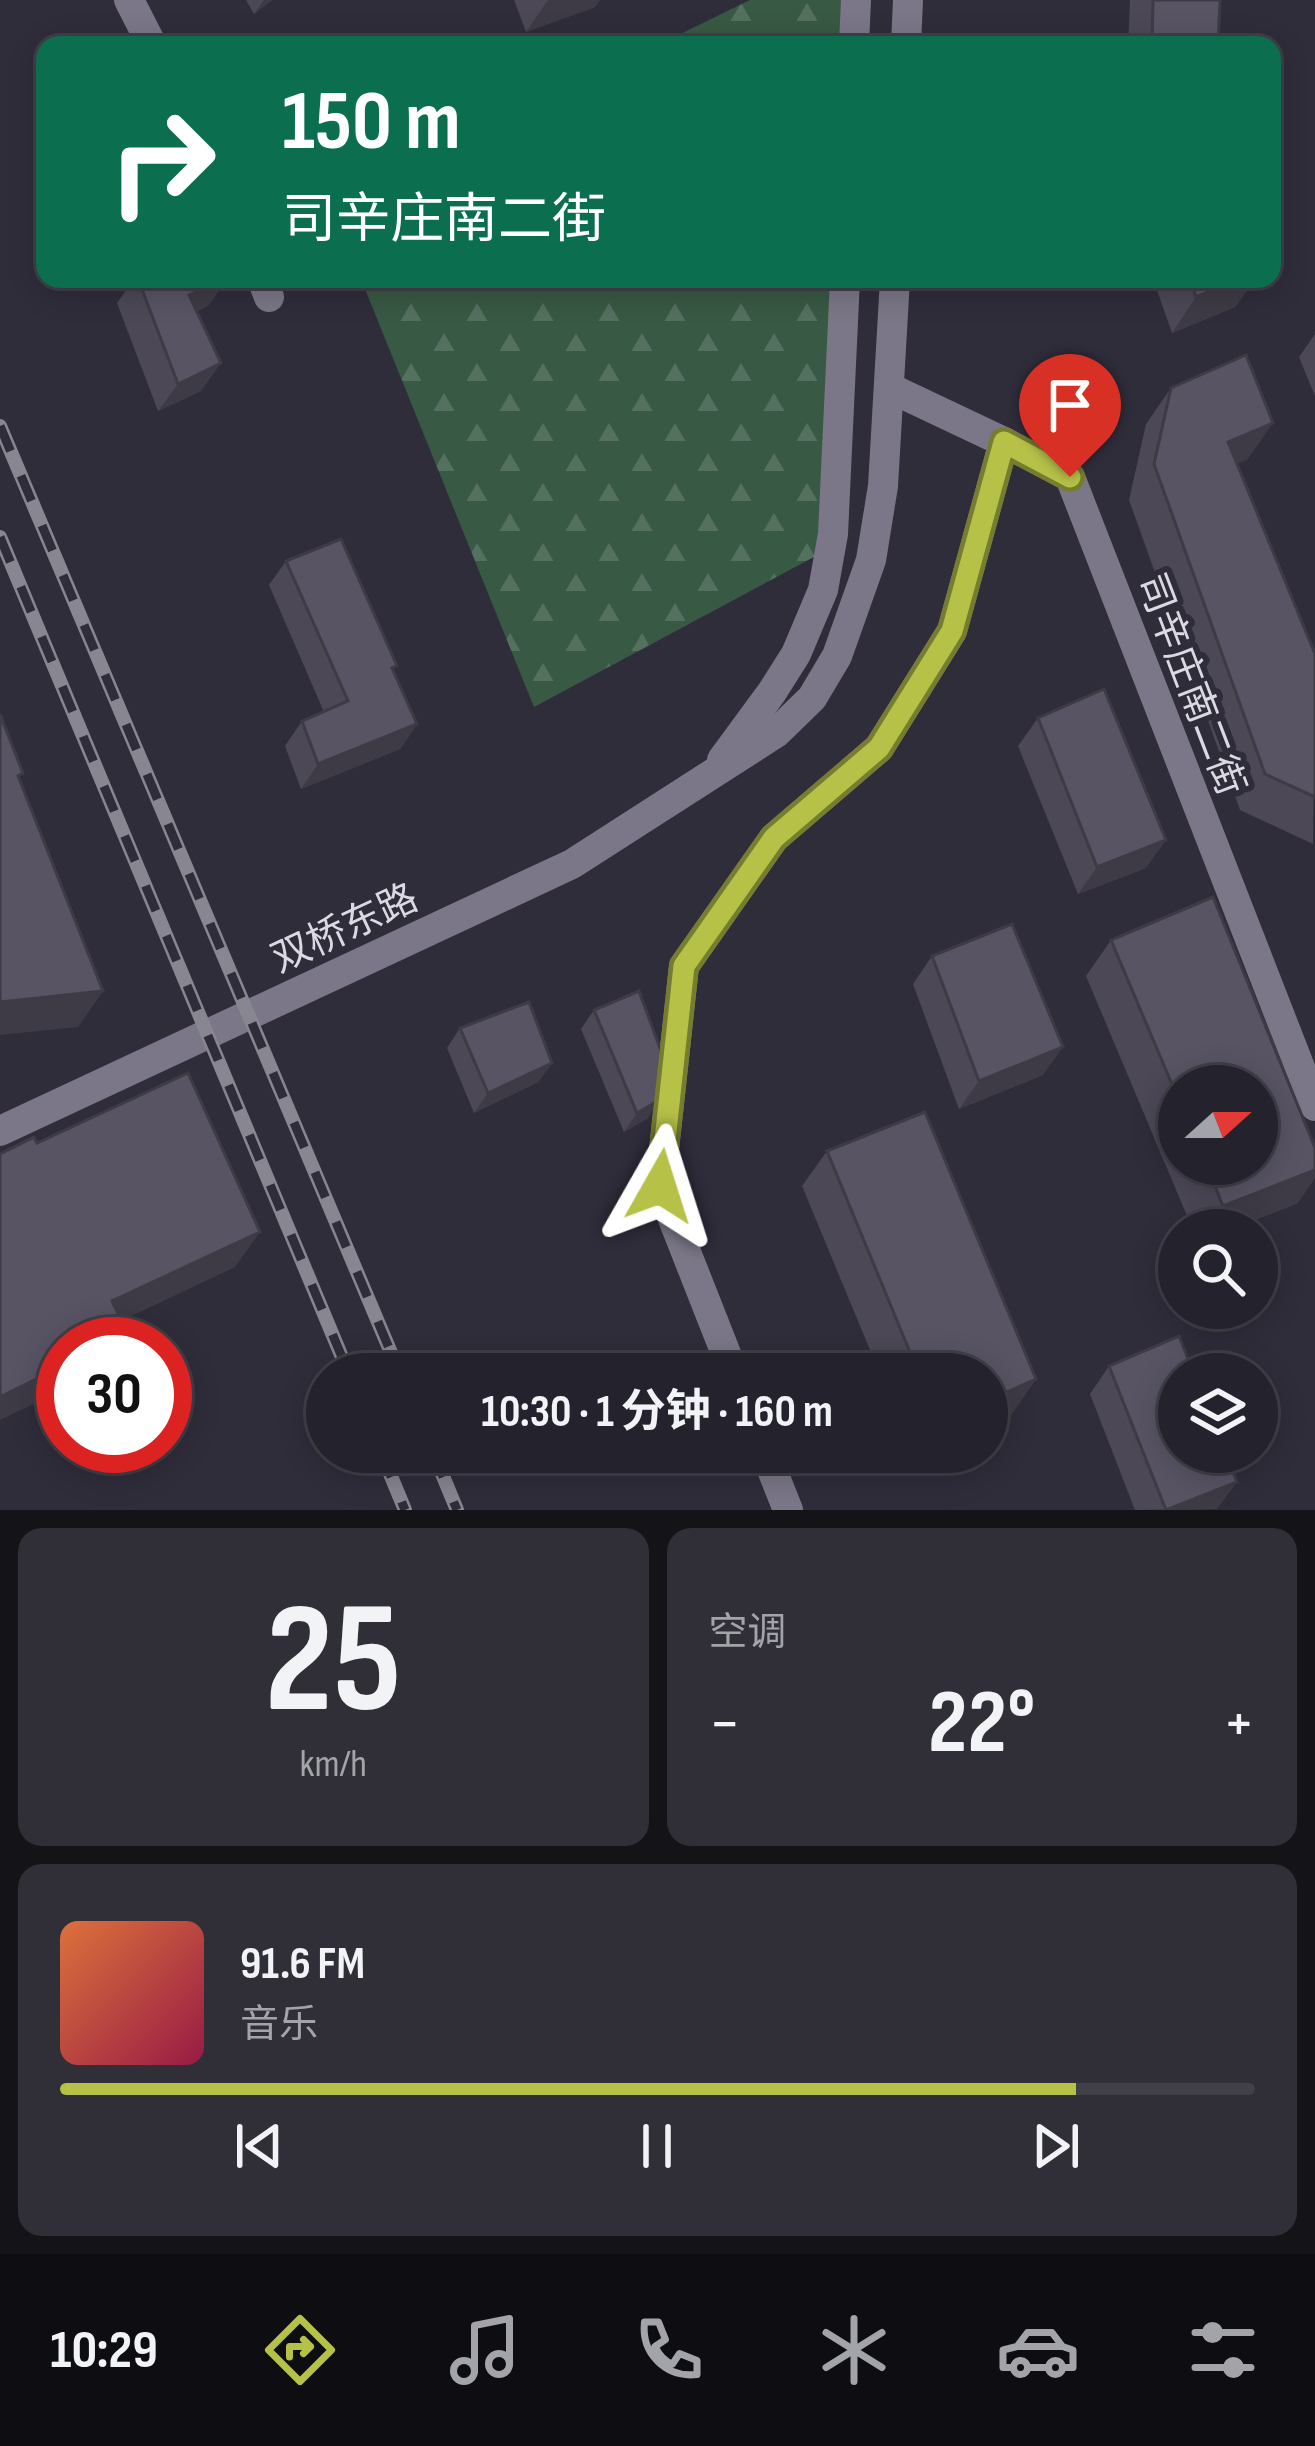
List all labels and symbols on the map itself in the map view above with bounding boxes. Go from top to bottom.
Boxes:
pin [1019,354,1121,477]
street label: 司辛庄南二街 [1126,567,1254,803]
street label: 双桥东路 [264,875,426,984]
north arrow [1158,1065,1278,1185]
position arrow [597,1123,723,1249]
speed limit sign: 30 [36,1317,192,1473]

